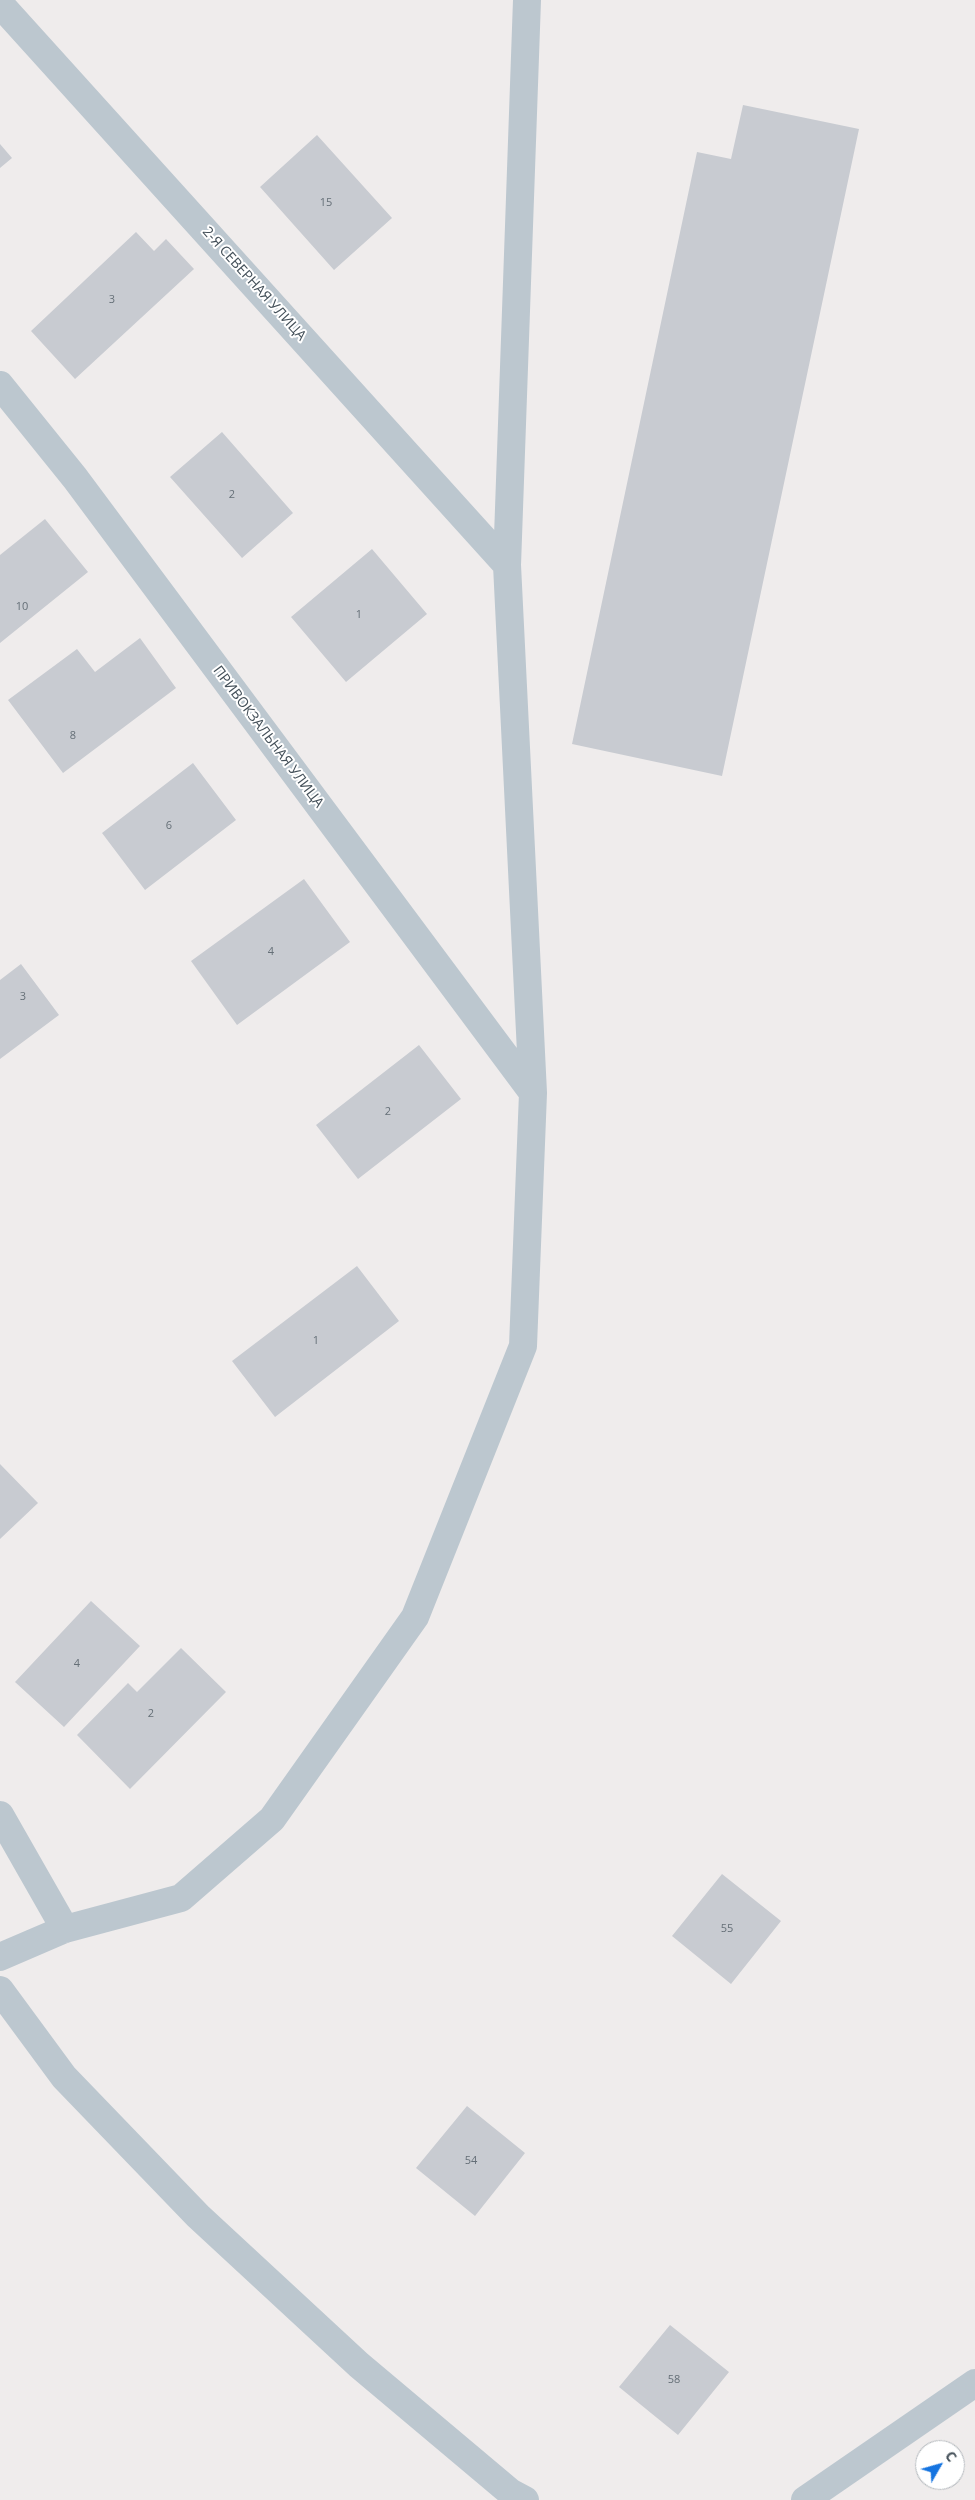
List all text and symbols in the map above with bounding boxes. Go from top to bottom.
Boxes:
house number: 15 [320,196,332,210]
street label: 2-Я СЕВЕРНАЯ УЛИЦА [199,224,309,344]
house number: 3 [109,293,115,307]
house number: 2 [229,488,235,502]
house number: 10 [16,600,28,614]
house number: 1 [356,608,362,622]
street label: ПРИВОКЗАЛЬНАЯ УЛИЦА [209,663,327,811]
house number: 8 [70,729,76,743]
house number: 6 [166,819,172,833]
house number: 4 [268,945,274,959]
house number: 3 [20,990,26,1004]
house number: 2 [385,1105,391,1119]
house number: 1 [313,1334,319,1348]
house number: 4 [74,1657,80,1671]
house number: 2 [148,1707,154,1721]
house number: 55 [721,1922,733,1936]
house number: 54 [465,2154,477,2168]
house number: 58 [668,2373,680,2387]
north arrow [915,2440,965,2490]
text: С [941,2447,962,2465]

